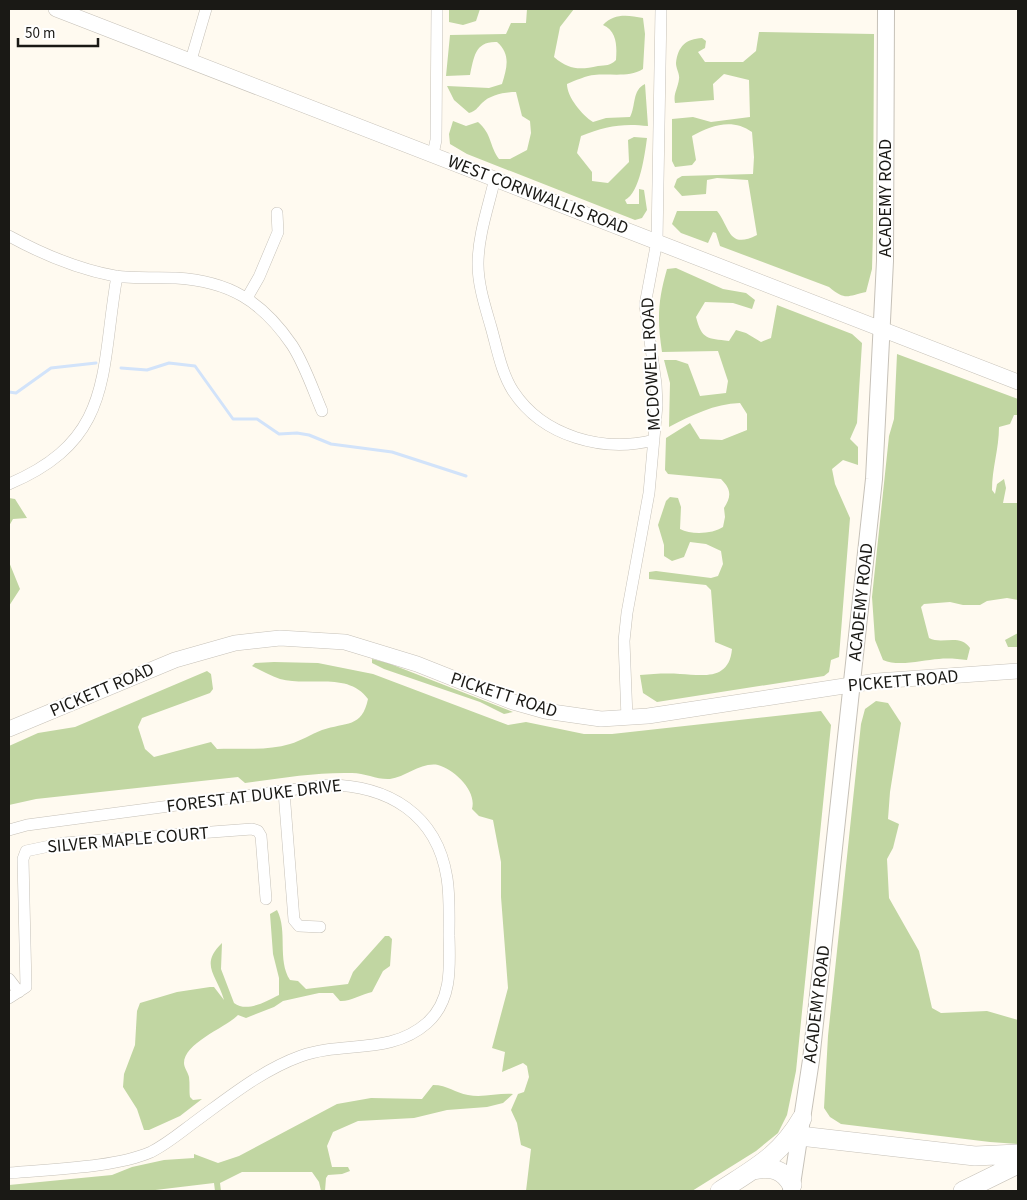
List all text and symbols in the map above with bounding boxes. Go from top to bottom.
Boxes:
scale bar [18,15,98,47]
text: 50 m [25,23,55,44]
street label: ACADEMY ROAD [873,139,898,257]
street label: WEST CORNWALLIS ROAD [444,149,632,241]
street label: MCDOWELL ROAD [635,297,667,431]
street label: ACADEMY ROAD [842,542,880,662]
street label: PICKETT ROAD [46,657,158,723]
street label: PICKETT ROAD [847,664,959,698]
street label: PICKETT ROAD [447,666,561,724]
street label: FOREST AT DUKE DRIVE [165,773,343,819]
street label: SILVER MAPLE COURT [46,820,210,860]
street label: ACADEMY ROAD [797,944,837,1064]

